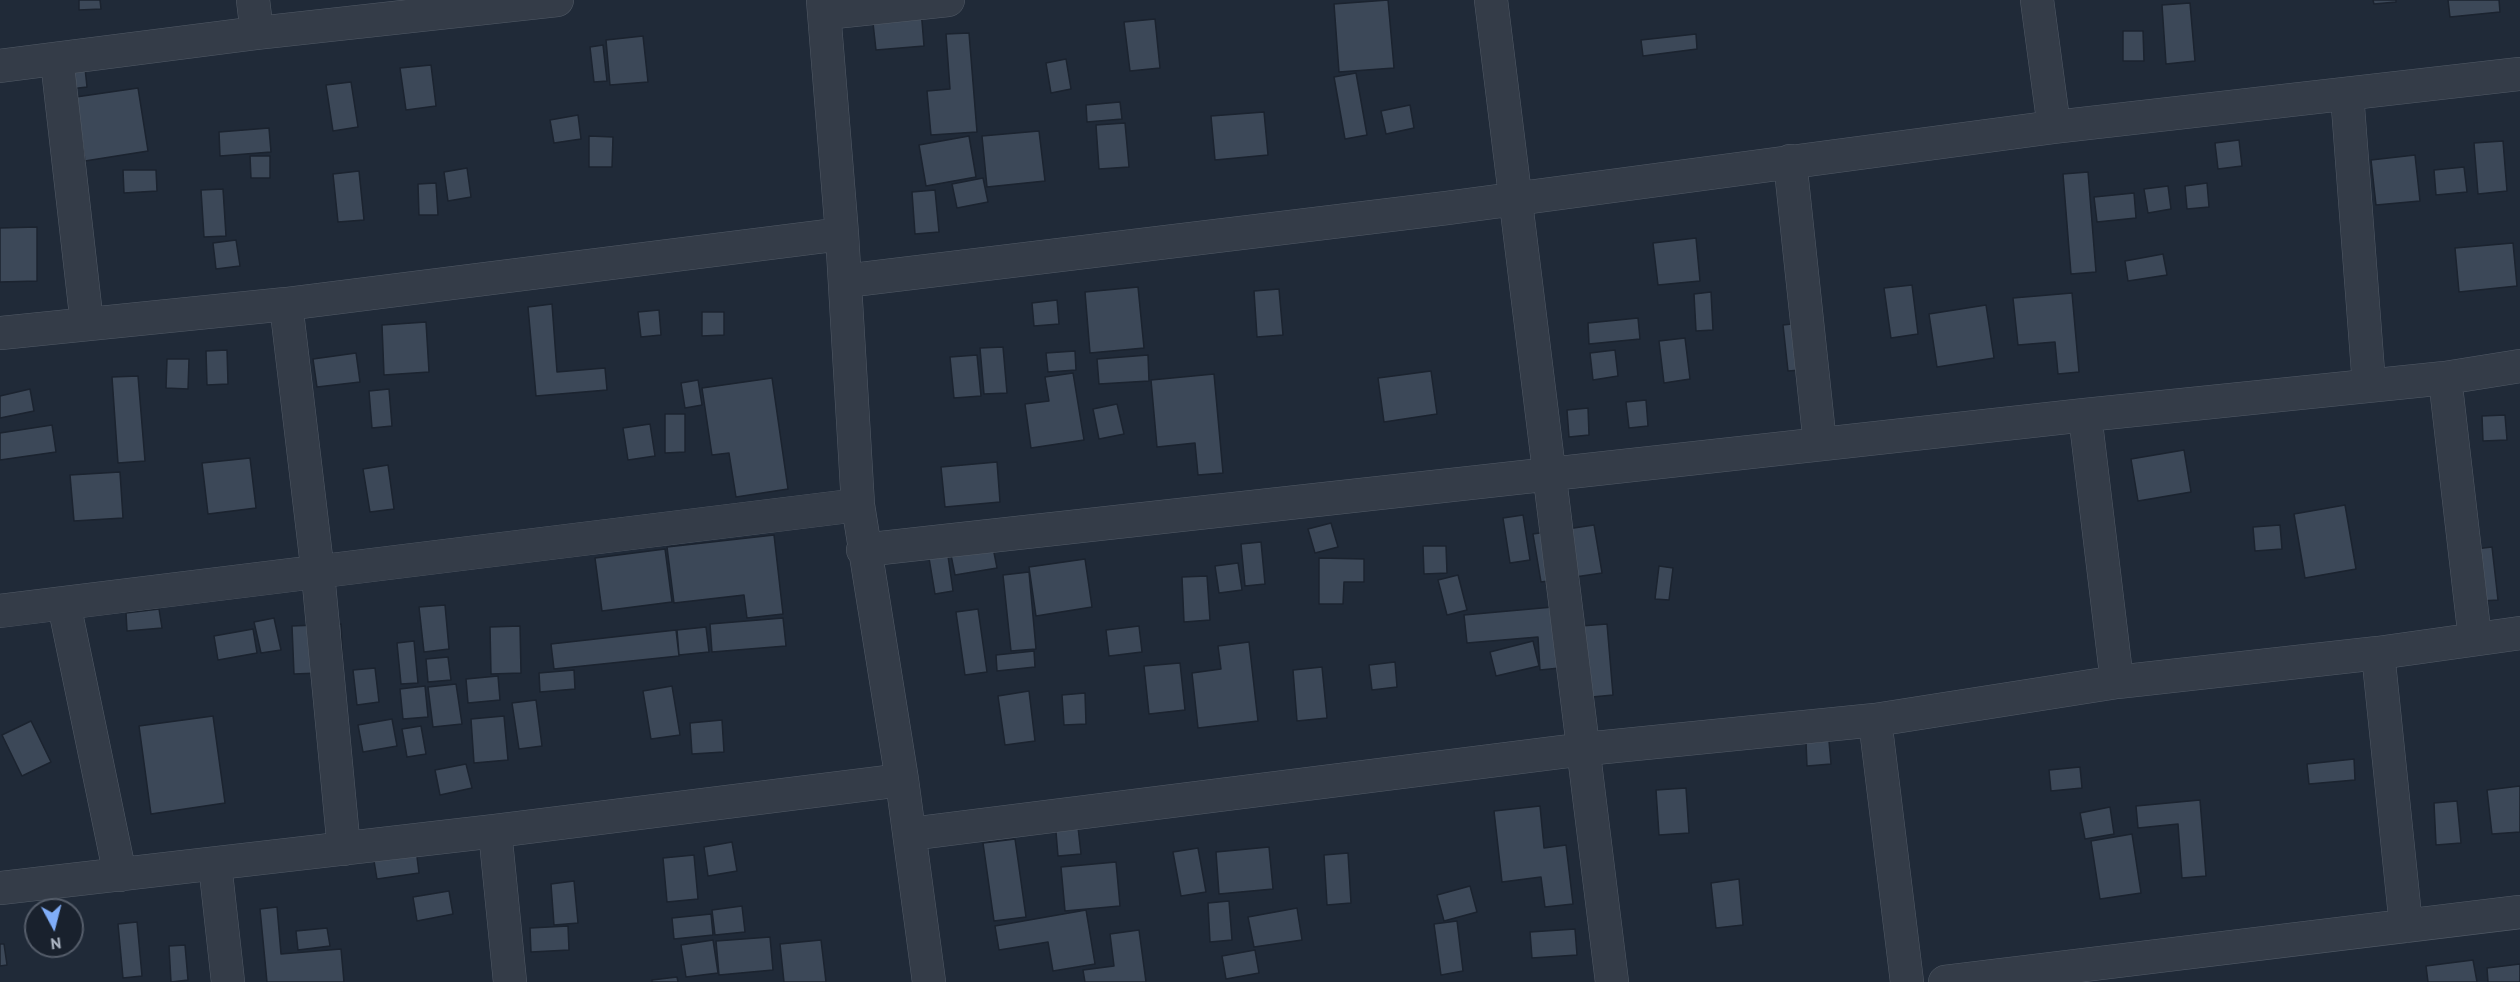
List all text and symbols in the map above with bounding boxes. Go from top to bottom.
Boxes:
north arrow [24,898,84,958]
text: N [50,933,62,954]

